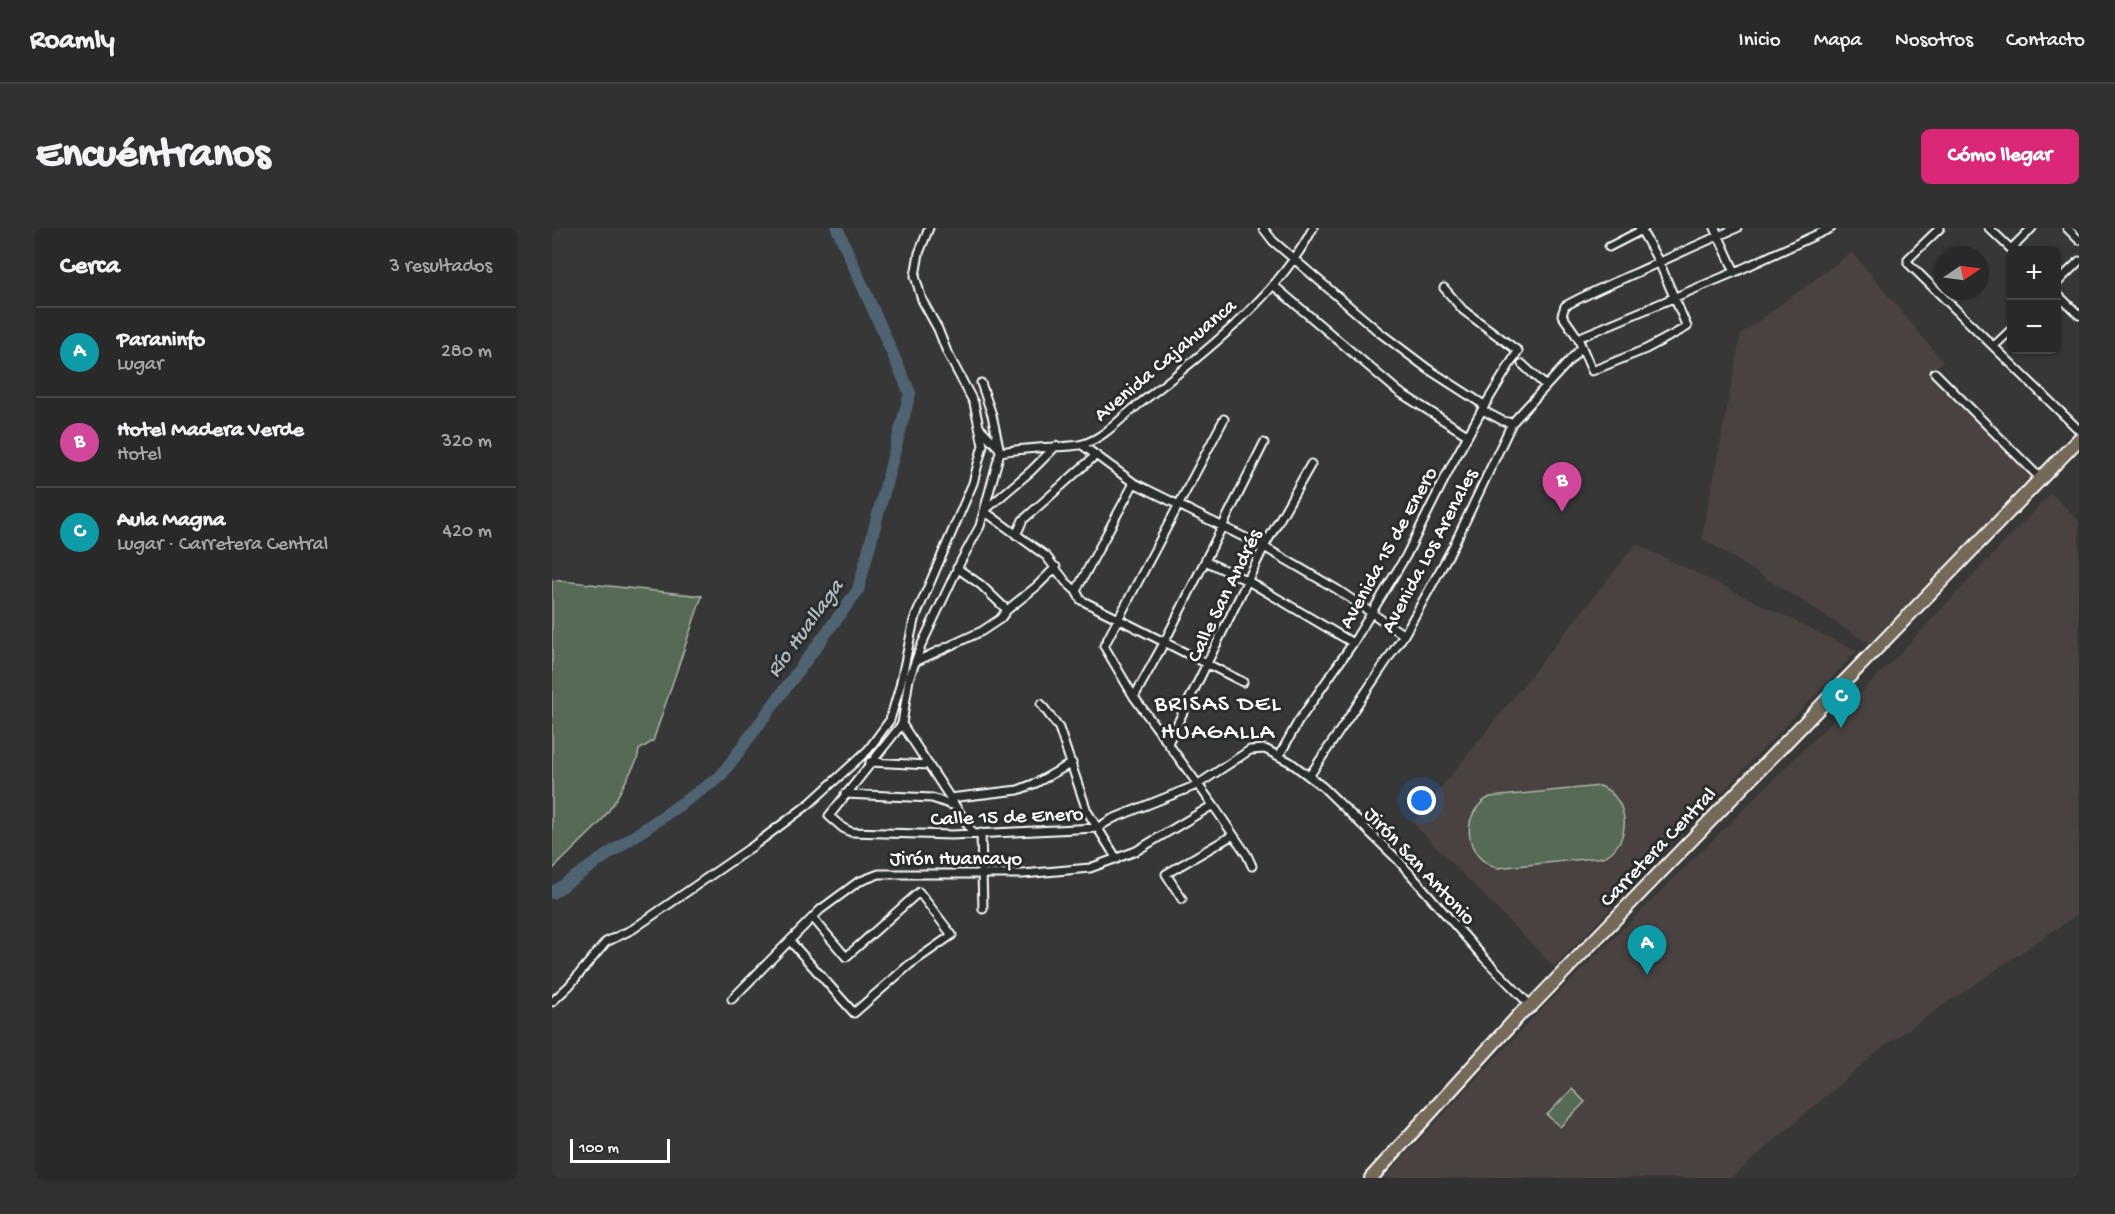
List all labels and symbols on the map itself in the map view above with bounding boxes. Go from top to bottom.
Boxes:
north arrow [1935,246,1989,300]
street label: Avenida Cajahuanca [1090,294,1244,429]
pin: B [1542,462,1582,512]
street label: Avenida 15 de Enero [1335,463,1445,634]
street label: Avenida Los Arenales [1377,464,1486,638]
street label: Calle San Andrés [1183,525,1270,667]
water label: Río Huallaga [762,574,851,683]
pin: C [1822,678,1860,728]
district label: BRISAS DEL HUAGALLA [1153,691,1282,748]
street label: Carretera Central [1596,783,1723,913]
your location [1407,786,1436,815]
street label: Calle 15 de Enero [930,803,1084,834]
street label: Jirón San Antonio [1357,803,1480,932]
street label: Jirón Huancayo [890,848,1022,873]
pin: A [1628,926,1666,975]
scale bar [570,1136,670,1164]

